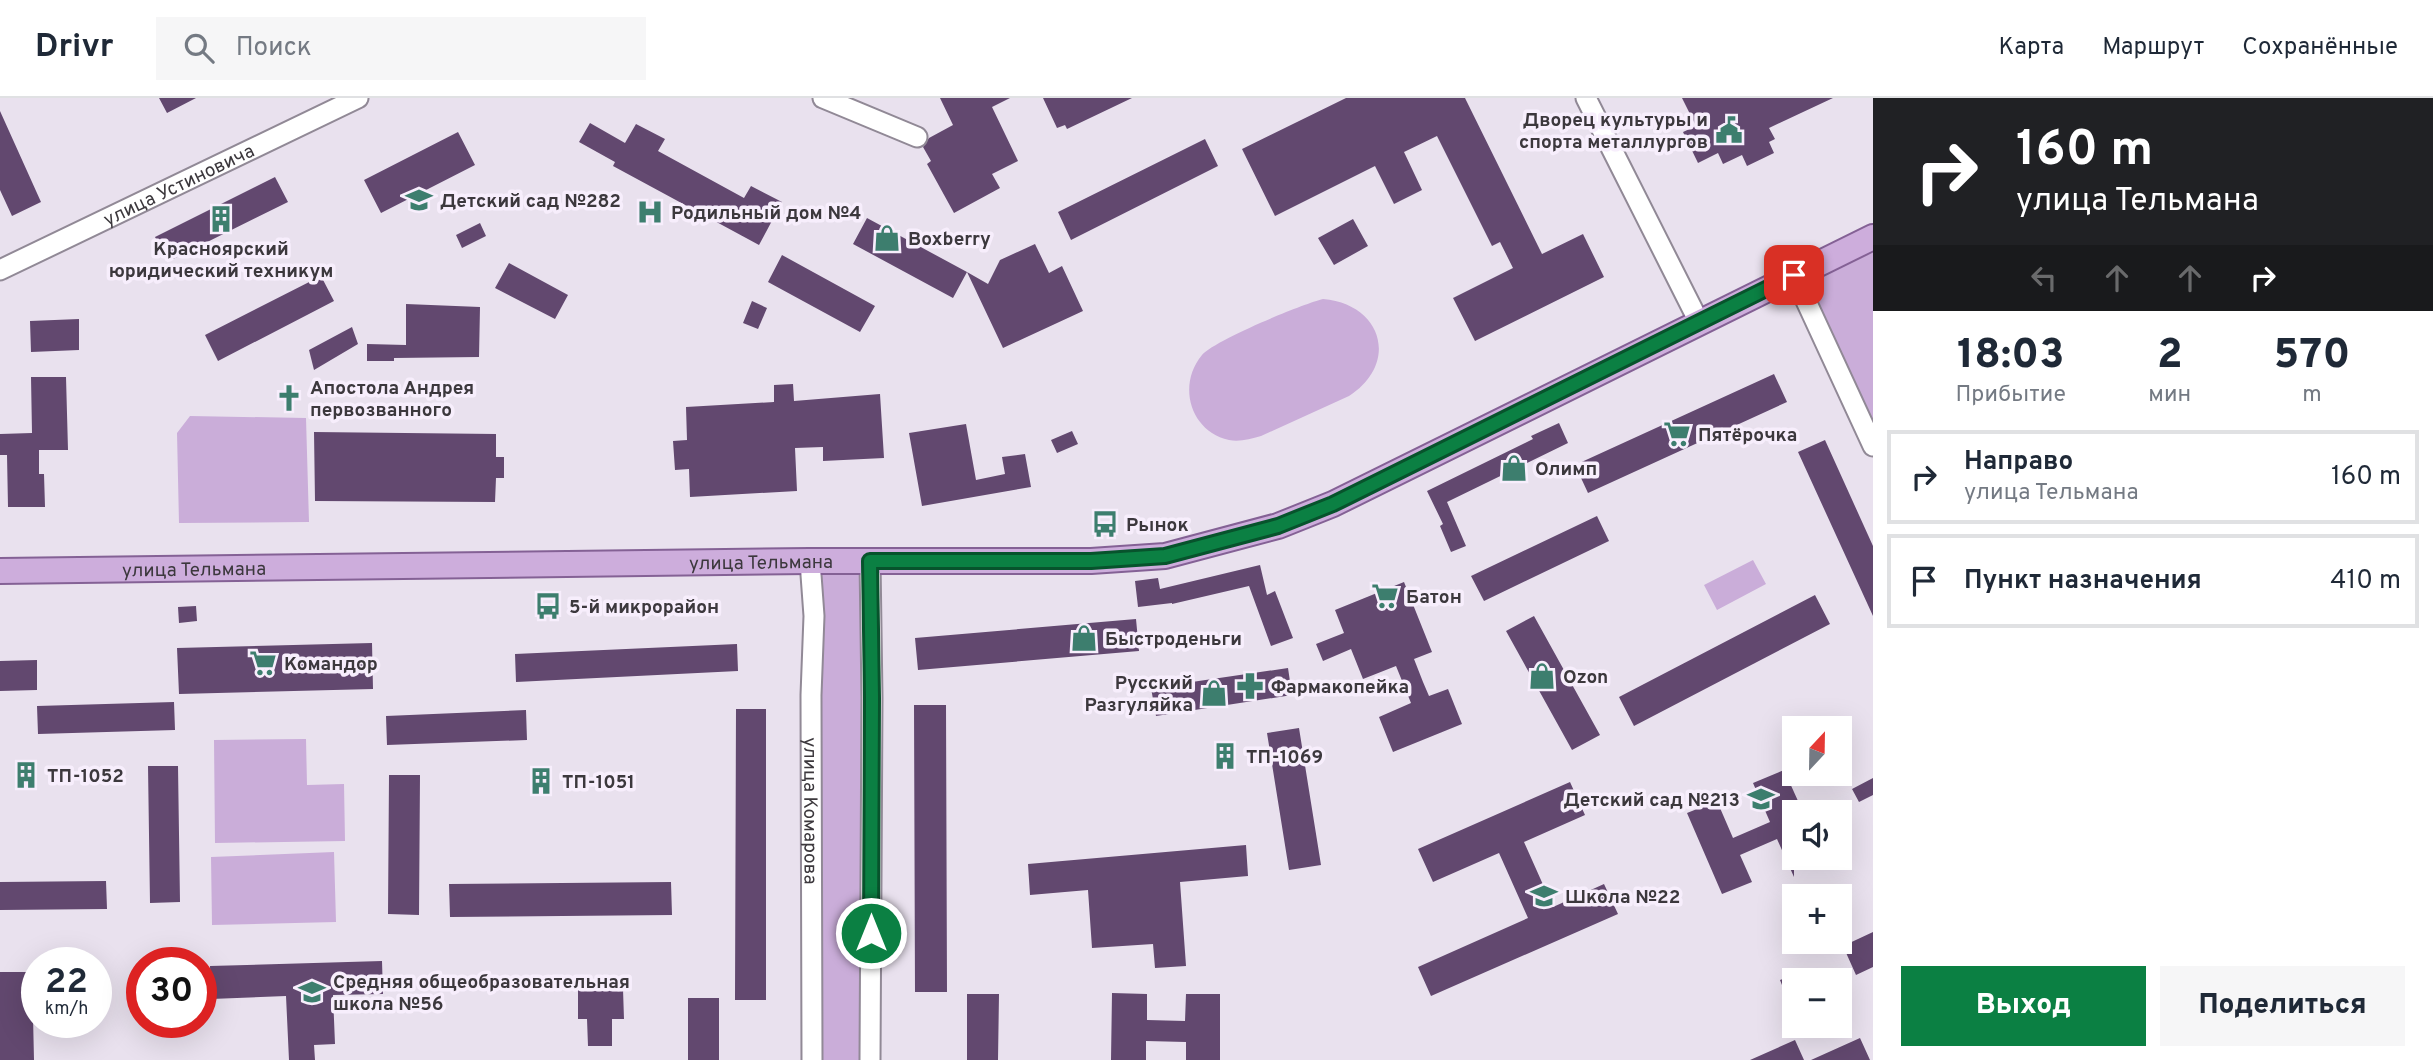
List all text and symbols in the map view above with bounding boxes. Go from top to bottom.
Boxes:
search box [156,17,646,80]
text: Drivr [35,27,114,69]
icon: search [180,29,218,67]
text: Поиск [236,32,312,65]
text: Карта [1998,33,2064,63]
text: Маршрут [2102,33,2204,63]
text: Сохранённые [2242,33,2398,63]
place label: Дворец культуры и спорта металлургов [1519,109,1708,155]
public building icon: Дворец культуры и спорта металлургов [1714,115,1744,145]
text: 160 m [2016,121,2153,183]
icon: right [1901,126,1992,217]
street label: улица Устиновича [100,140,259,233]
text: улица Тельмана [2016,182,2259,222]
school or university icon: Детский сад №282 [404,185,434,215]
place label: Детский сад №282 [440,190,621,214]
hospital icon: Родильный дом №4 [635,197,665,227]
place label: Родильный дом №4 [671,202,861,226]
building icon: Красноярский юридический техникум [206,204,236,234]
shop icon: Boxberry [872,223,902,253]
place label: Boxberry [908,228,991,252]
place label: Красноярский юридический техникум [109,238,333,284]
pin [1764,245,1824,305]
icon: arrive [1775,256,1813,294]
icon: left [2025,259,2063,297]
icon: ahead [2098,259,2136,297]
icon: ahead [2171,259,2209,297]
icon: right [2244,259,2282,297]
text: 18:03 [1957,330,2064,383]
text: 2 [2157,330,2183,383]
text: 570 [2274,330,2350,383]
place label: Апостола Андрея первозванного [310,377,474,423]
text: Прибытие [1955,381,2066,410]
text: мин [2148,381,2191,410]
text: m [2302,381,2322,410]
church icon: Апостола Андрея первозванного [274,383,304,413]
supermarket icon: Пятёрочка [1662,419,1692,449]
place label: Пятёрочка [1698,424,1797,448]
text: Направо [1964,446,2073,479]
shop icon: Олимп [1499,453,1529,483]
place label: Олимп [1535,458,1597,482]
icon: right [1905,458,1943,496]
text: 160 m [2331,461,2401,494]
text: улица Тельмана [1964,479,2138,508]
bus stop icon: Рынок [1090,509,1120,539]
place label: Рынок [1126,514,1189,538]
street label: улица Тельмана [689,551,833,576]
street label: улица Тельмана [122,558,266,583]
icon: arrive [1905,562,1943,600]
text: Пункт назначения [1964,565,2202,598]
text: 410 m [2330,565,2401,598]
supermarket icon: Батон [1370,581,1400,611]
place label: Батон [1406,586,1462,610]
bus stop icon: 5-й микрорайон [533,591,563,621]
place label: 5-й микрорайон [569,596,719,620]
shop icon: Быстроденьги [1069,623,1099,653]
place label: Быстроденьги [1105,628,1242,652]
supermarket icon: Командор [248,648,278,678]
place label: Командор [284,653,378,677]
shop icon: Ozon [1527,661,1557,691]
place label: Ozon [1563,666,1608,690]
pharmacy icon: Фармакопейка [1235,671,1265,701]
place label: Русский Разгуляйка [1085,672,1193,718]
place label: Фармакопейка [1271,676,1409,700]
shop icon: Русский Разгуляйка [1199,678,1229,708]
north arrow [1782,716,1852,786]
map controls [1782,716,1852,1038]
street label: улица Комарова [797,737,822,884]
building icon: ТП-1069 [1210,741,1240,771]
place label: ТП-1069 [1246,746,1323,770]
building icon: ТП-1052 [11,760,41,790]
place label: ТП-1052 [47,765,124,789]
building icon: ТП-1051 [526,766,556,796]
place label: ТП-1051 [562,771,635,795]
school or university icon: Детский сад №213 [1746,784,1776,814]
place label: Детский сад №213 [1563,789,1740,813]
button: sound [1782,800,1852,870]
school or university icon: Школа №22 [1529,881,1559,911]
button: + [1782,884,1852,954]
place label: Школа №22 [1565,886,1680,910]
position arrow [834,896,908,970]
speed limit sign: 30 [126,947,217,1038]
text: 22 [45,961,88,1005]
button: Выход [1901,966,2146,1046]
button: Поделиться [2160,966,2405,1046]
button: − [1782,968,1852,1038]
place label: Средняя общеобразовательная школа №56 [333,971,630,1017]
school or university icon: Средняя общеобразовательная школа №56 [297,977,327,1007]
text: km/h [45,998,88,1021]

